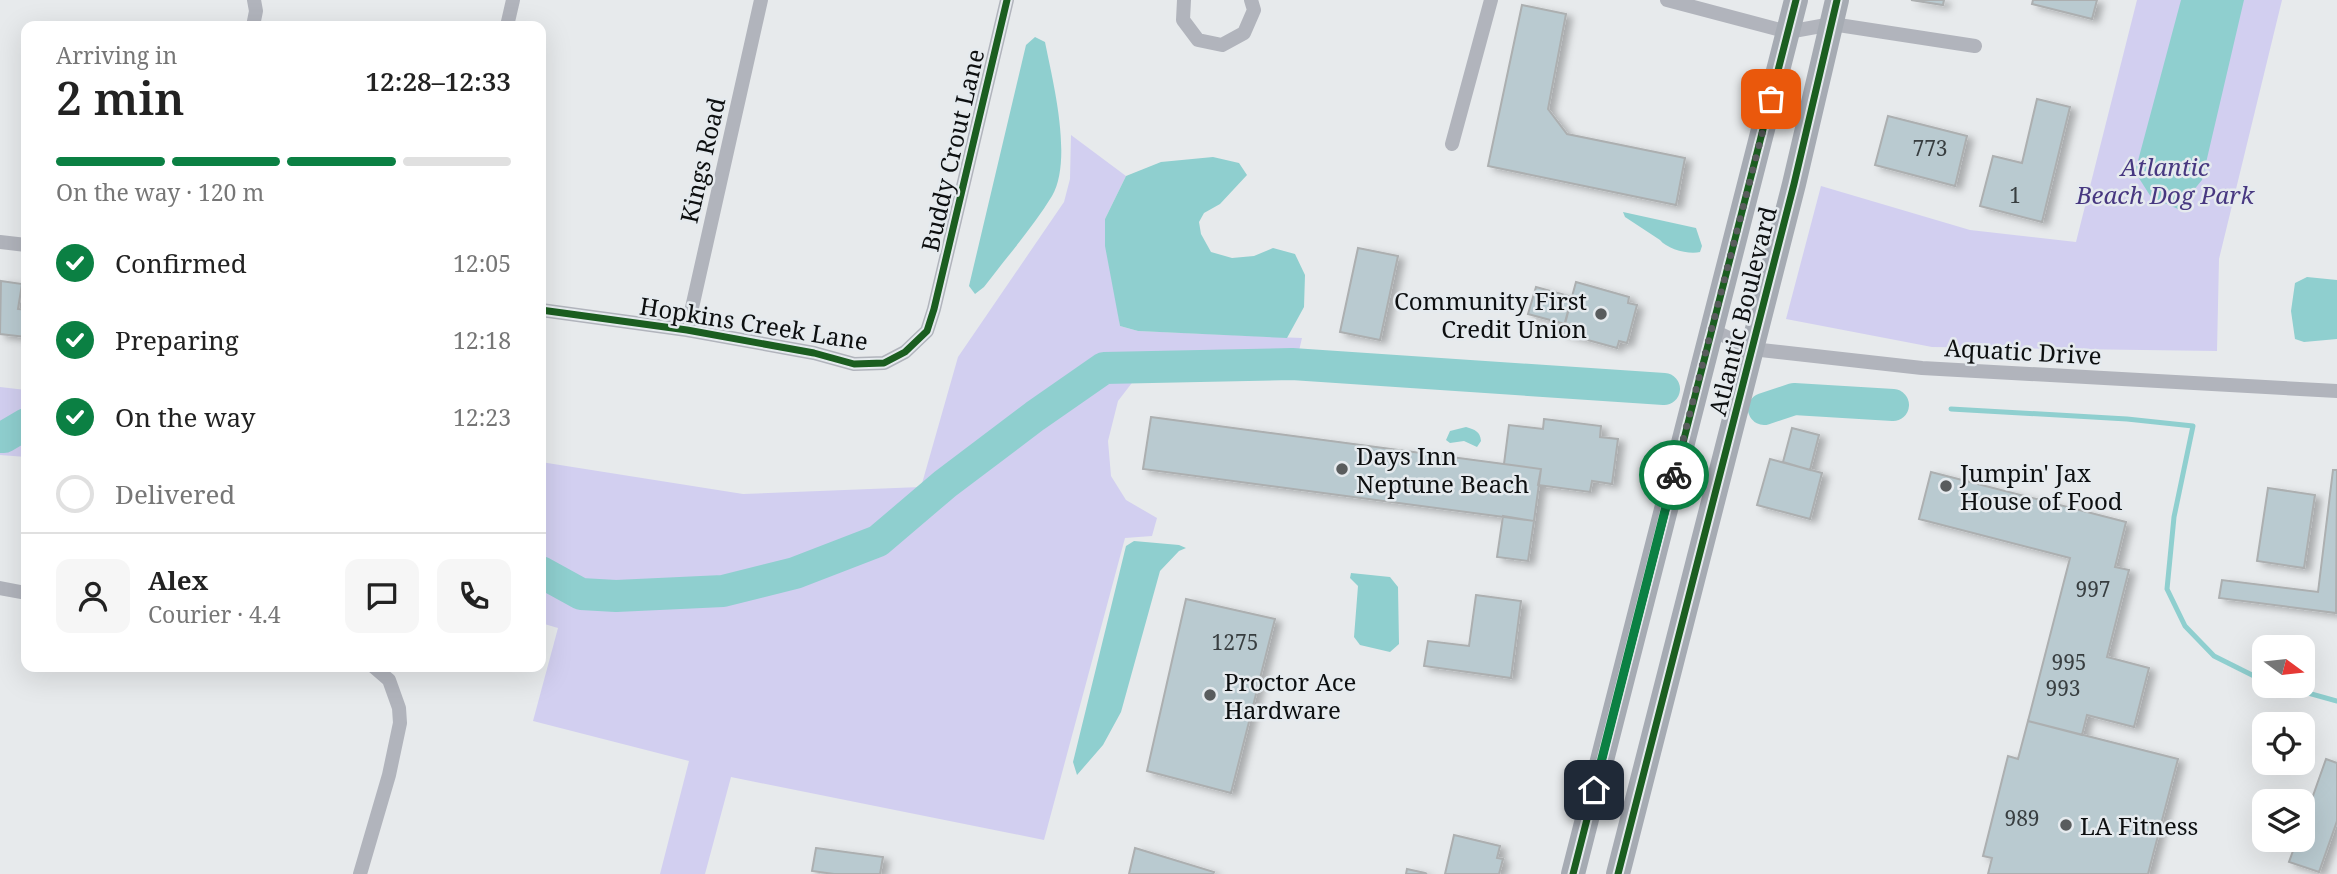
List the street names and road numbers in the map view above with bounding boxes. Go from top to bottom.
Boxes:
street label: Buddy Crout Lane [913,46,991,254]
street label: Kings Road [672,94,733,226]
street label: Atlantic Boulevard [1700,203,1784,419]
street label: Hopkins Creek Lane [638,289,870,357]
street label: Aquatic Drive [1944,330,2102,372]

